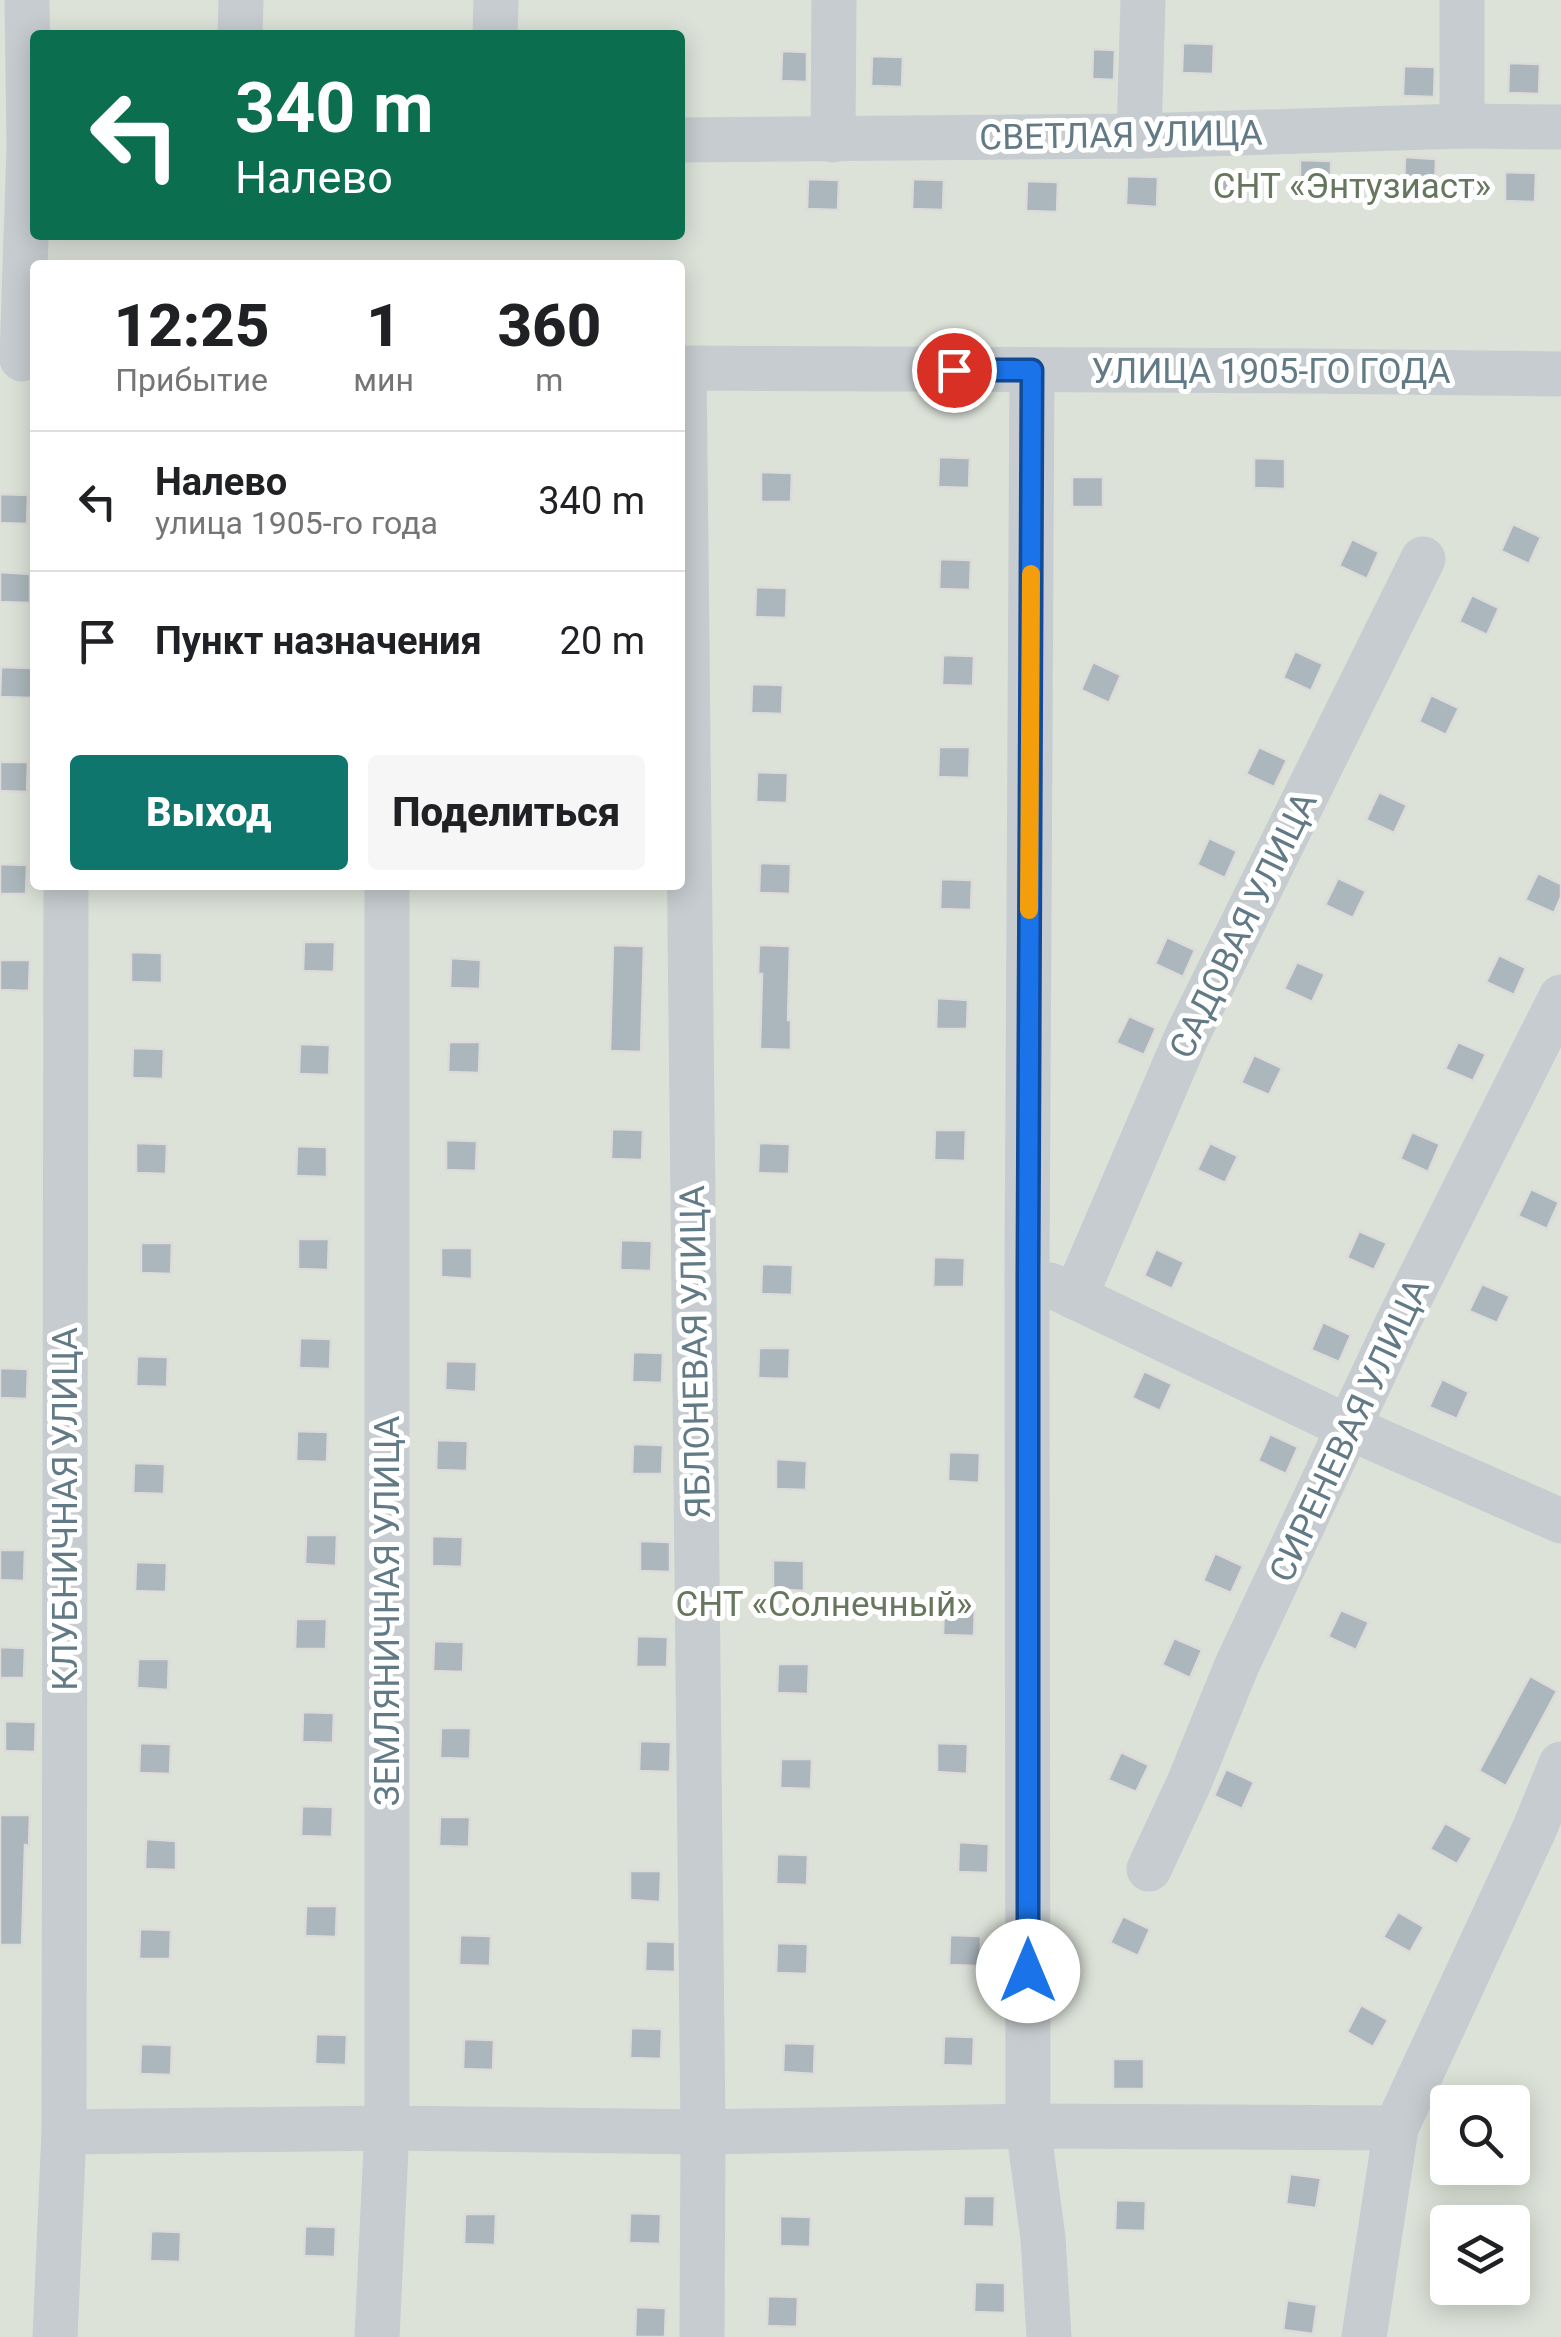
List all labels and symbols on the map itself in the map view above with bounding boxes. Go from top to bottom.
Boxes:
street label: СВЕТЛАЯ УЛИЦА [979,113,1263,158]
park label: СНТ «Энтузиаст» [1213,166,1491,207]
pin [912,328,997,413]
street label: УЛИЦА 1905-ГО ГОДА [1092,351,1451,392]
street label: САДОВАЯ УЛИЦА [1161,785,1326,1065]
street label: ЯБЛОНЕВАЯ УЛИЦА [672,1185,719,1519]
street label: СИРЕНЕВАЯ УЛИЦА [1261,1272,1438,1588]
street label: КЛУБНИЧНАЯ УЛИЦА [45,1327,86,1691]
street label: ЗЕМЛЯНИЧНАЯ УЛИЦА [367,1416,408,1806]
park label: СНТ «Солнечный» [675,1584,973,1625]
position arrow [976,1919,1080,2023]

